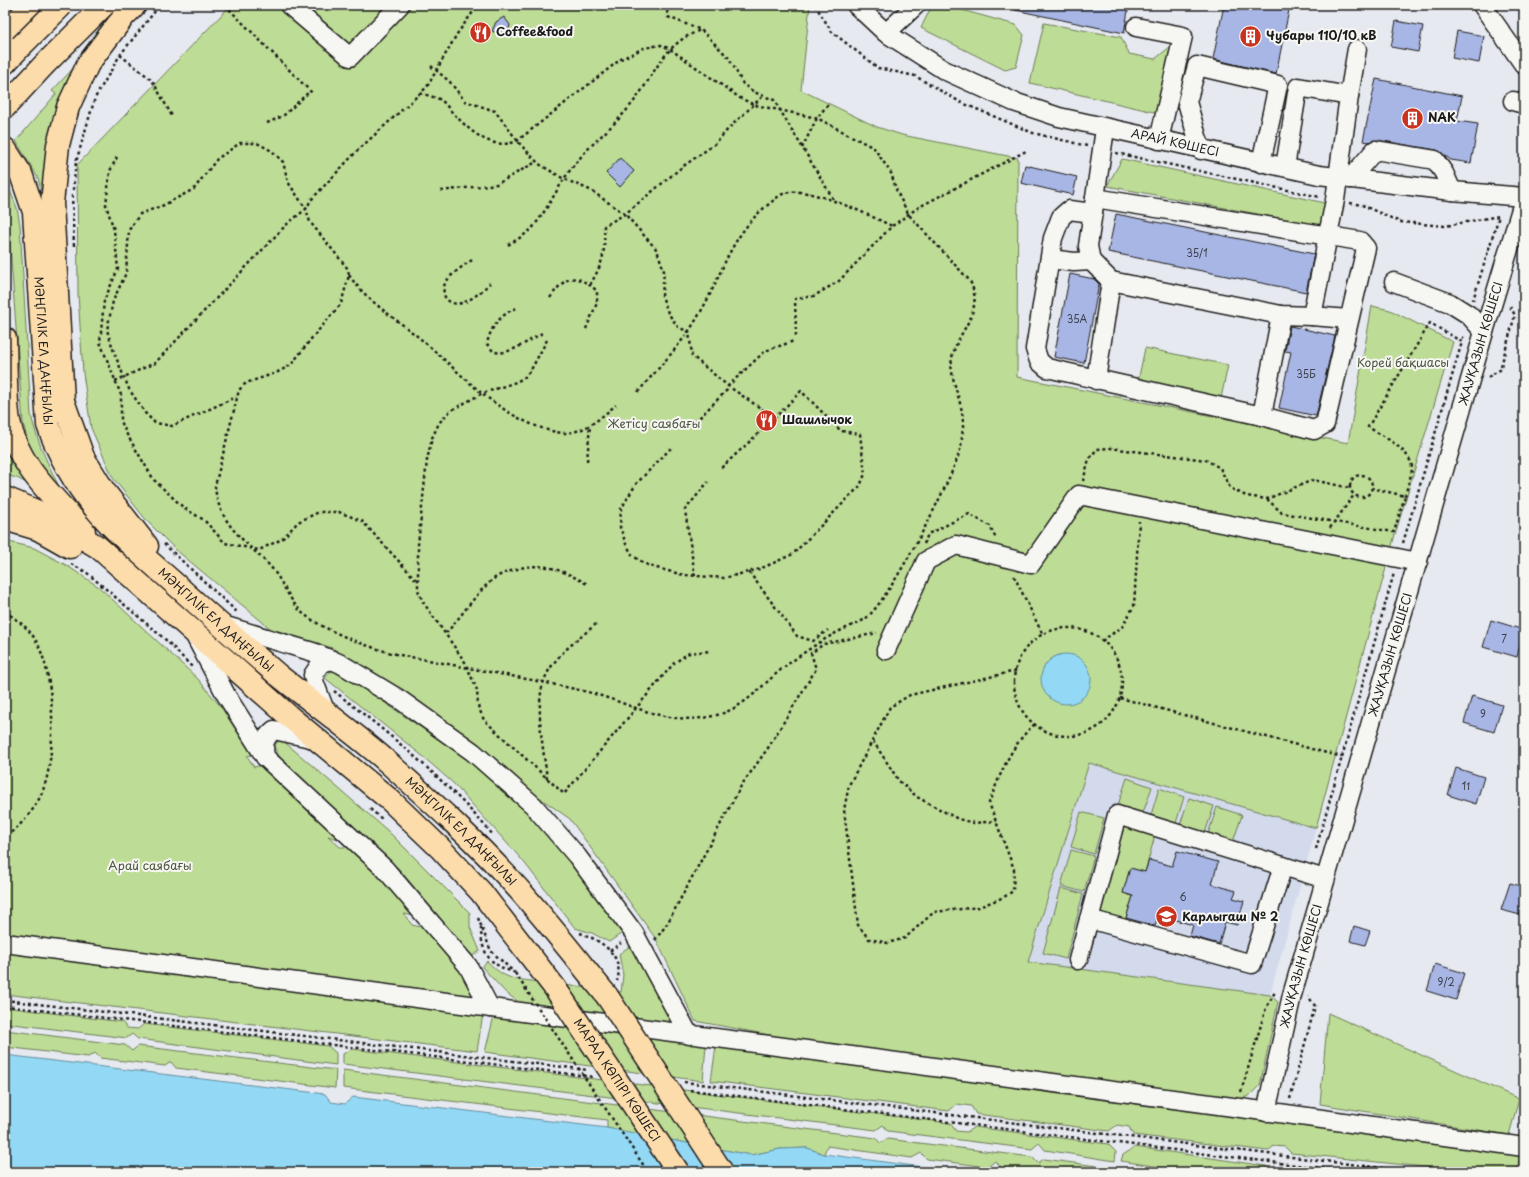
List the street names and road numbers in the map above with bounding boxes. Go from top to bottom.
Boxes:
street label: АРАЙ КӨШЕСІ [1130,123,1221,160]
street label: МӘҢГІЛІК ЕЛ ДАҢҒЫЛЫ [30,276,58,426]
street label: ЖАУҚАЗЫН КӨШЕСІ [1453,279,1507,407]
street label: МӘҢГІЛІК ЕЛ ДАҢҒЫЛЫ [154,563,278,676]
street label: ЖАУҚАЗЫН КӨШЕСІ [1363,591,1416,718]
street label: МӘҢГІЛІК ЕЛ ДАҢҒЫЛЫ [402,772,521,889]
street label: ЖАУҚАЗЫН КӨШЕСІ [1275,902,1326,1030]
street label: МАРАЛ КӨПІРІ КӨШЕСІ [570,1015,665,1145]

